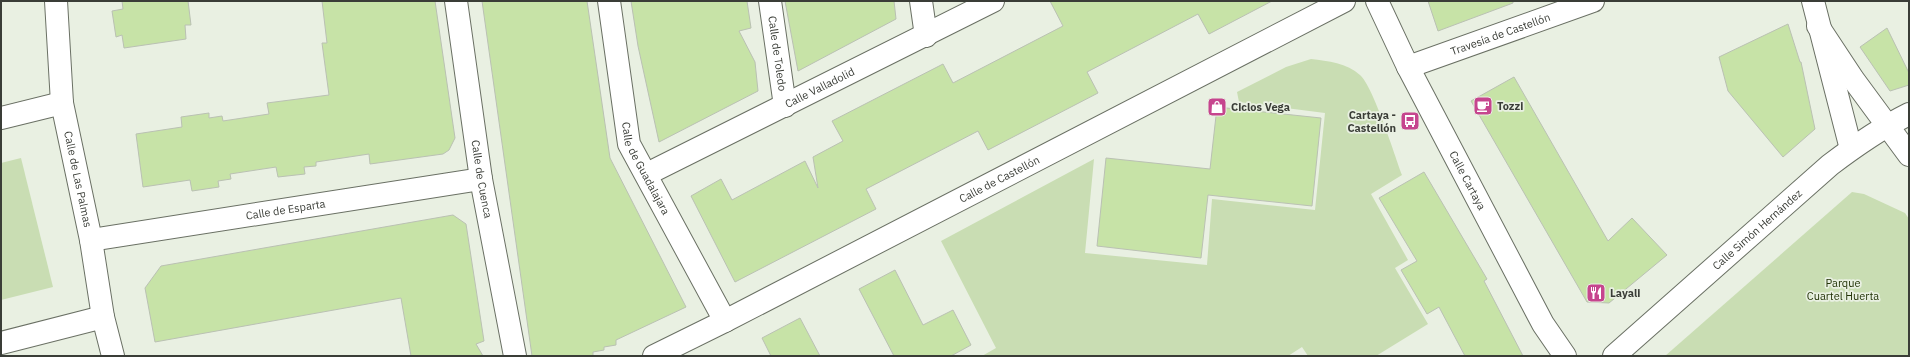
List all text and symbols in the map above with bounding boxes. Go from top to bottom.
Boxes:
street label: Travesía de Castellón [1449,10,1552,58]
street label: Calle de Toledo [765,15,790,92]
street label: Calle Valladolid [782,64,857,111]
cafe icon: Tozzi [1472,95,1494,117]
shop icon: Ciclos Vega [1206,96,1228,118]
place label: Tozzi [1497,99,1523,113]
place label: Ciclos Vega [1231,100,1290,114]
place label: Cartaya - Castellón [1347,108,1396,135]
bus stop icon: Cartaya - Castellón [1399,110,1421,132]
street label: Calle de Guadalajara [619,121,673,217]
street label: Calle de Las Palmas [61,130,95,229]
street label: Calle de Cuenca [469,139,495,220]
street label: Calle Cartaya [1446,148,1489,213]
street label: Calle de Castellón [957,153,1042,206]
street label: Calle Simón Hernández [1709,186,1805,273]
street label: Calle de Esparta [245,196,326,223]
park label: Parque Cuartel Huerta [1807,276,1879,303]
restaurant icon: Layali [1585,282,1607,304]
place label: Layali [1610,286,1641,300]

